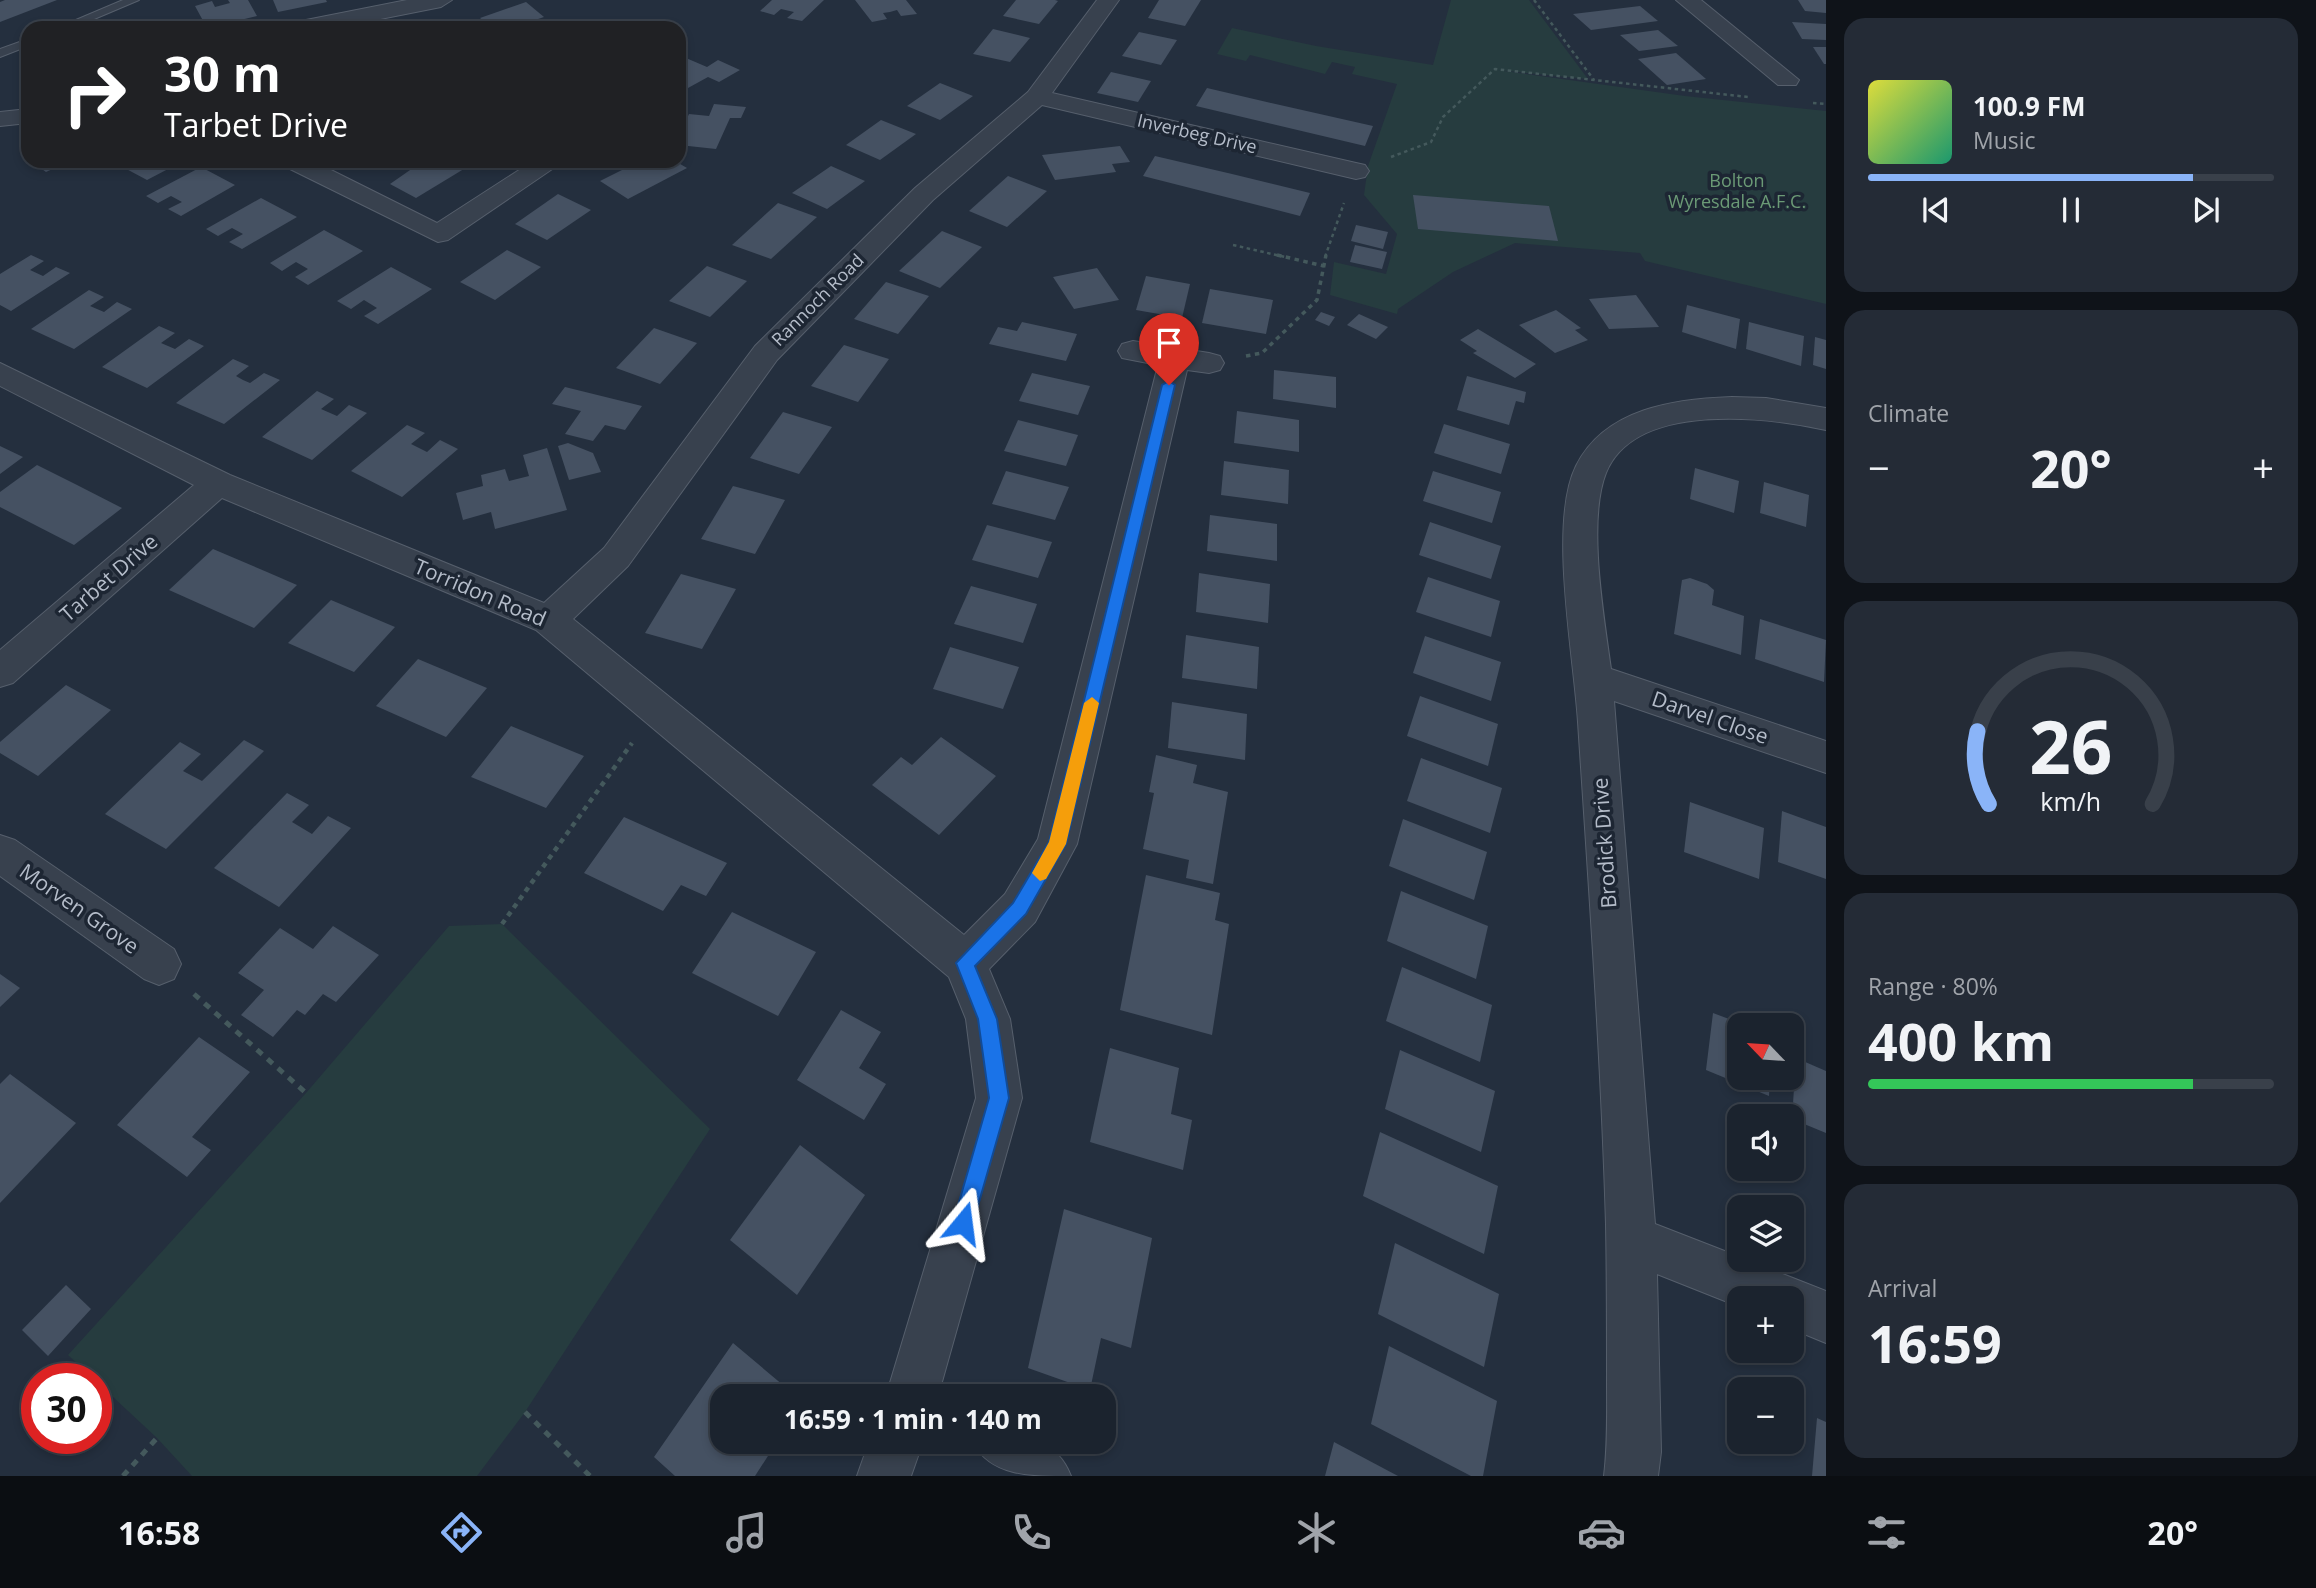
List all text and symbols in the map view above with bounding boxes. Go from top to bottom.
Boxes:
text: 30 m [164,40,281,106]
icon: right [49,49,140,140]
text: 100.9 FM [1973,88,2085,124]
text: Tarbet Drive [164,103,348,146]
street label: Inverbeg Drive [1135,108,1259,158]
text: Music [1973,124,2036,156]
park label: Bolton Wyresdale A.F.C. [1668,168,1806,213]
icon: previous [1917,191,1955,229]
icon: pause [2052,191,2090,229]
icon: next [2187,191,2225,229]
street label: Rannoch Road [766,248,869,351]
pin [1139,313,1199,385]
icon: arrive [1150,324,1188,362]
text: Climate [1868,397,1949,429]
text: 20° [2030,432,2112,503]
text: − [1868,441,1890,493]
text: + [2252,441,2274,493]
street label: Tarbet Drive [54,527,163,627]
street label: Torridon Road [410,552,551,632]
street label: Darvel Close [1648,684,1772,750]
text: 26 [2029,696,2113,795]
street label: Brodick Drive [1585,777,1623,909]
text: km/h [2041,784,2101,818]
street label: Morven Grove [14,857,145,960]
text: Range · 80% [1868,970,1998,1002]
text: 400 km [1868,1005,2054,1076]
north arrow [1727,1013,1804,1090]
map controls [1727,1013,1804,1454]
button: sound [1727,1104,1804,1181]
position arrow [926,1186,1000,1260]
button: layers [1727,1195,1804,1272]
text: Arrival [1868,1272,1937,1304]
button: + [1727,1286,1804,1363]
text: 16:59 [1868,1307,2002,1378]
speed limit sign: 30 [21,1363,112,1454]
button: − [1727,1377,1804,1454]
text: 16:59 · 1 min · 140 m [784,1401,1042,1437]
icon: directions [437,1508,486,1557]
icon: music [722,1508,771,1557]
icon: phone [1007,1508,1056,1557]
icon: climate [1292,1508,1341,1557]
icon: car [1577,1508,1626,1557]
icon: filters [1862,1508,1911,1557]
text: 16:58 [118,1511,200,1554]
text: 20° [2148,1511,2198,1554]

